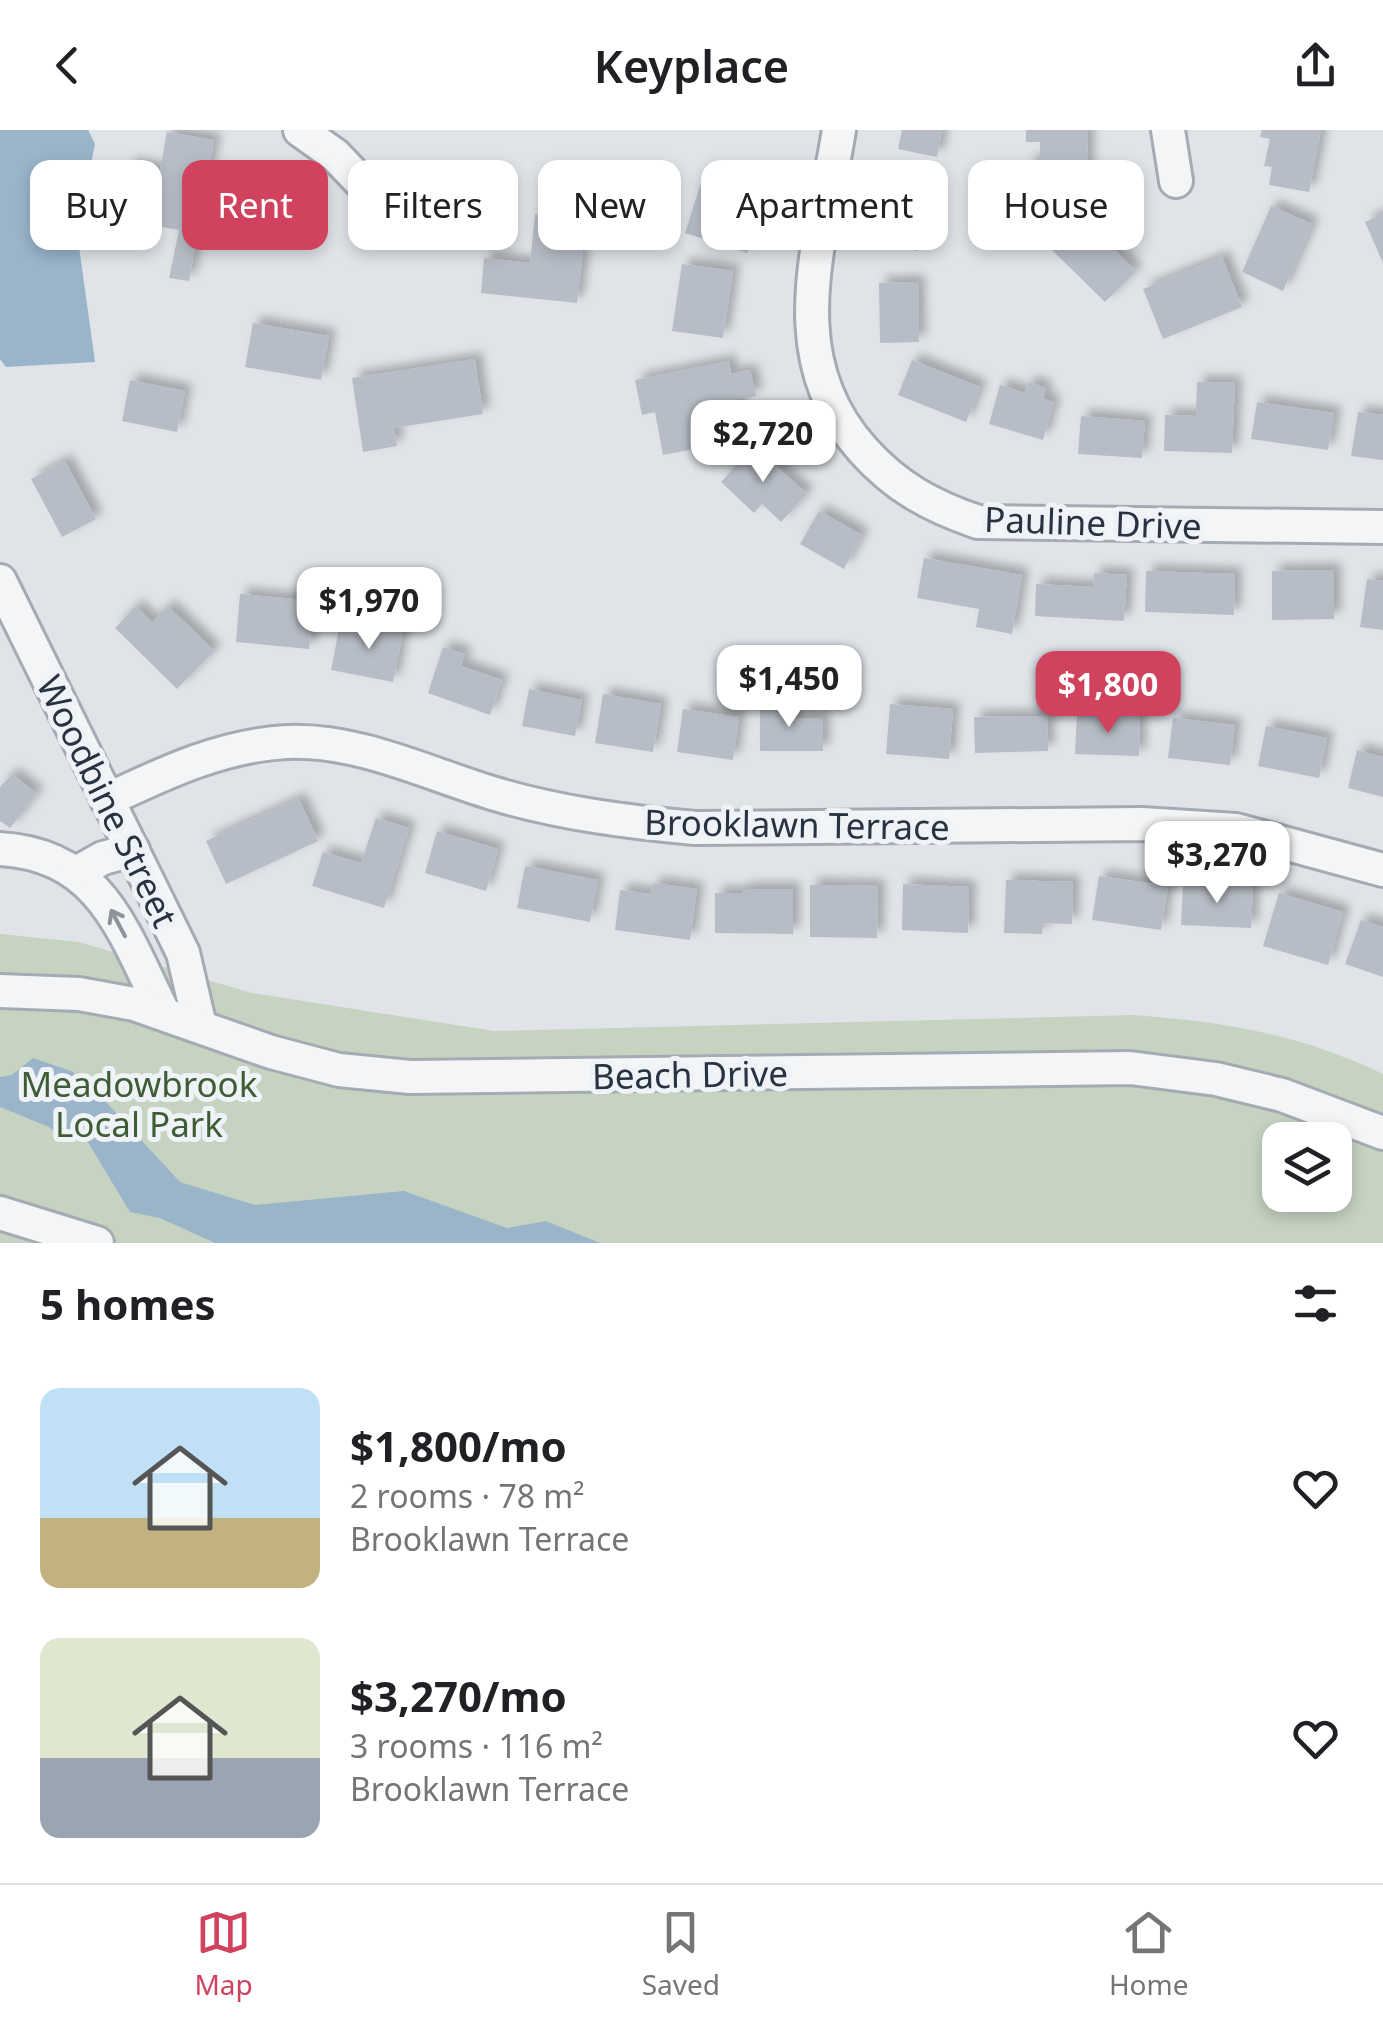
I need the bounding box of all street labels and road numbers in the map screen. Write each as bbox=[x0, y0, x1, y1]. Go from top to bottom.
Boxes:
street label: Pauline Drive bbox=[983, 495, 1203, 549]
street label: Woodbine Street bbox=[27, 667, 189, 935]
street label: Brooklawn Terrace bbox=[644, 798, 950, 850]
street label: Beach Drive bbox=[591, 1049, 789, 1099]

